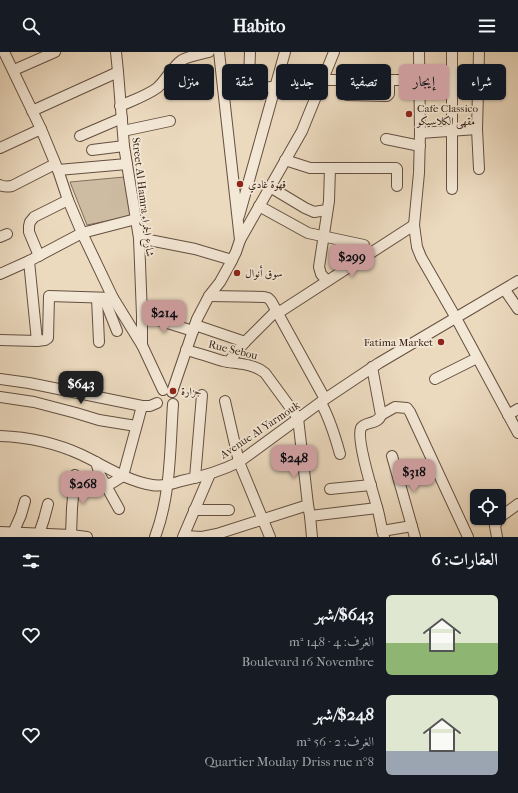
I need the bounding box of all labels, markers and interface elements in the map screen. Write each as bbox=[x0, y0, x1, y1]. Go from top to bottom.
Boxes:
icon: search bbox=[20, 15, 42, 37]
icon: menu bbox=[476, 15, 498, 37]
text: Habito bbox=[233, 16, 285, 37]
chip: منزل bbox=[164, 64, 214, 100]
chip: شقة bbox=[222, 64, 268, 100]
chip: جديد bbox=[276, 64, 328, 100]
chip: تصفية bbox=[336, 64, 391, 100]
chip: إيجار bbox=[399, 64, 449, 100]
chip: شراء bbox=[457, 64, 506, 100]
place label: Cafe Classico مقهى الكلاسيكو bbox=[416, 102, 478, 130]
marker: Cafe Classico مقهى الكلاسيكو bbox=[404, 109, 414, 119]
street label: Street Al Hamra شارع الحمراء bbox=[126, 136, 157, 258]
place label: قهوة غادي bbox=[248, 178, 286, 193]
marker: قهوة غادي bbox=[235, 179, 245, 189]
pin: $299 bbox=[328, 244, 376, 278]
text: $299 bbox=[338, 249, 366, 264]
place label: سوق أنوال bbox=[245, 265, 282, 280]
marker: سوق أنوال bbox=[232, 268, 242, 278]
pin: $214 bbox=[140, 300, 188, 334]
text: $214 bbox=[151, 305, 177, 320]
place label: Fatima Market bbox=[364, 336, 433, 349]
marker: Fatima Market bbox=[436, 337, 446, 347]
street label: Rue Sebou bbox=[207, 338, 260, 363]
pin: $643 bbox=[57, 371, 105, 405]
text: $643 bbox=[67, 376, 95, 391]
place label: جزارة bbox=[181, 385, 202, 398]
marker: جزارة bbox=[168, 386, 178, 396]
street label: Avenue Al Yarmouk bbox=[217, 398, 303, 462]
pin: $248 bbox=[270, 445, 318, 479]
text: $248 bbox=[280, 450, 308, 465]
pin: $318 bbox=[390, 459, 438, 493]
text: $318 bbox=[402, 464, 426, 479]
pin: $268 bbox=[59, 471, 107, 505]
text: $268 bbox=[69, 476, 97, 491]
map controls bbox=[470, 489, 506, 525]
button: locate bbox=[470, 489, 506, 525]
text: العقارات: 6 bbox=[432, 549, 498, 569]
icon: filters bbox=[20, 550, 42, 572]
text: $643/شهر bbox=[315, 604, 374, 624]
icon: home bbox=[418, 611, 466, 659]
icon: heart bbox=[20, 624, 42, 646]
text: الغرف: 4 · 148 m² bbox=[289, 634, 374, 649]
text: Boulevard 16 Novembre bbox=[242, 654, 374, 669]
text: $248/شهر bbox=[314, 704, 374, 724]
icon: home bbox=[418, 711, 466, 759]
icon: heart bbox=[20, 724, 42, 746]
text: الغرف: 2 · 56 m² bbox=[296, 734, 374, 749]
text: Quartier Moulay Driss rue n°8 bbox=[205, 754, 374, 769]

